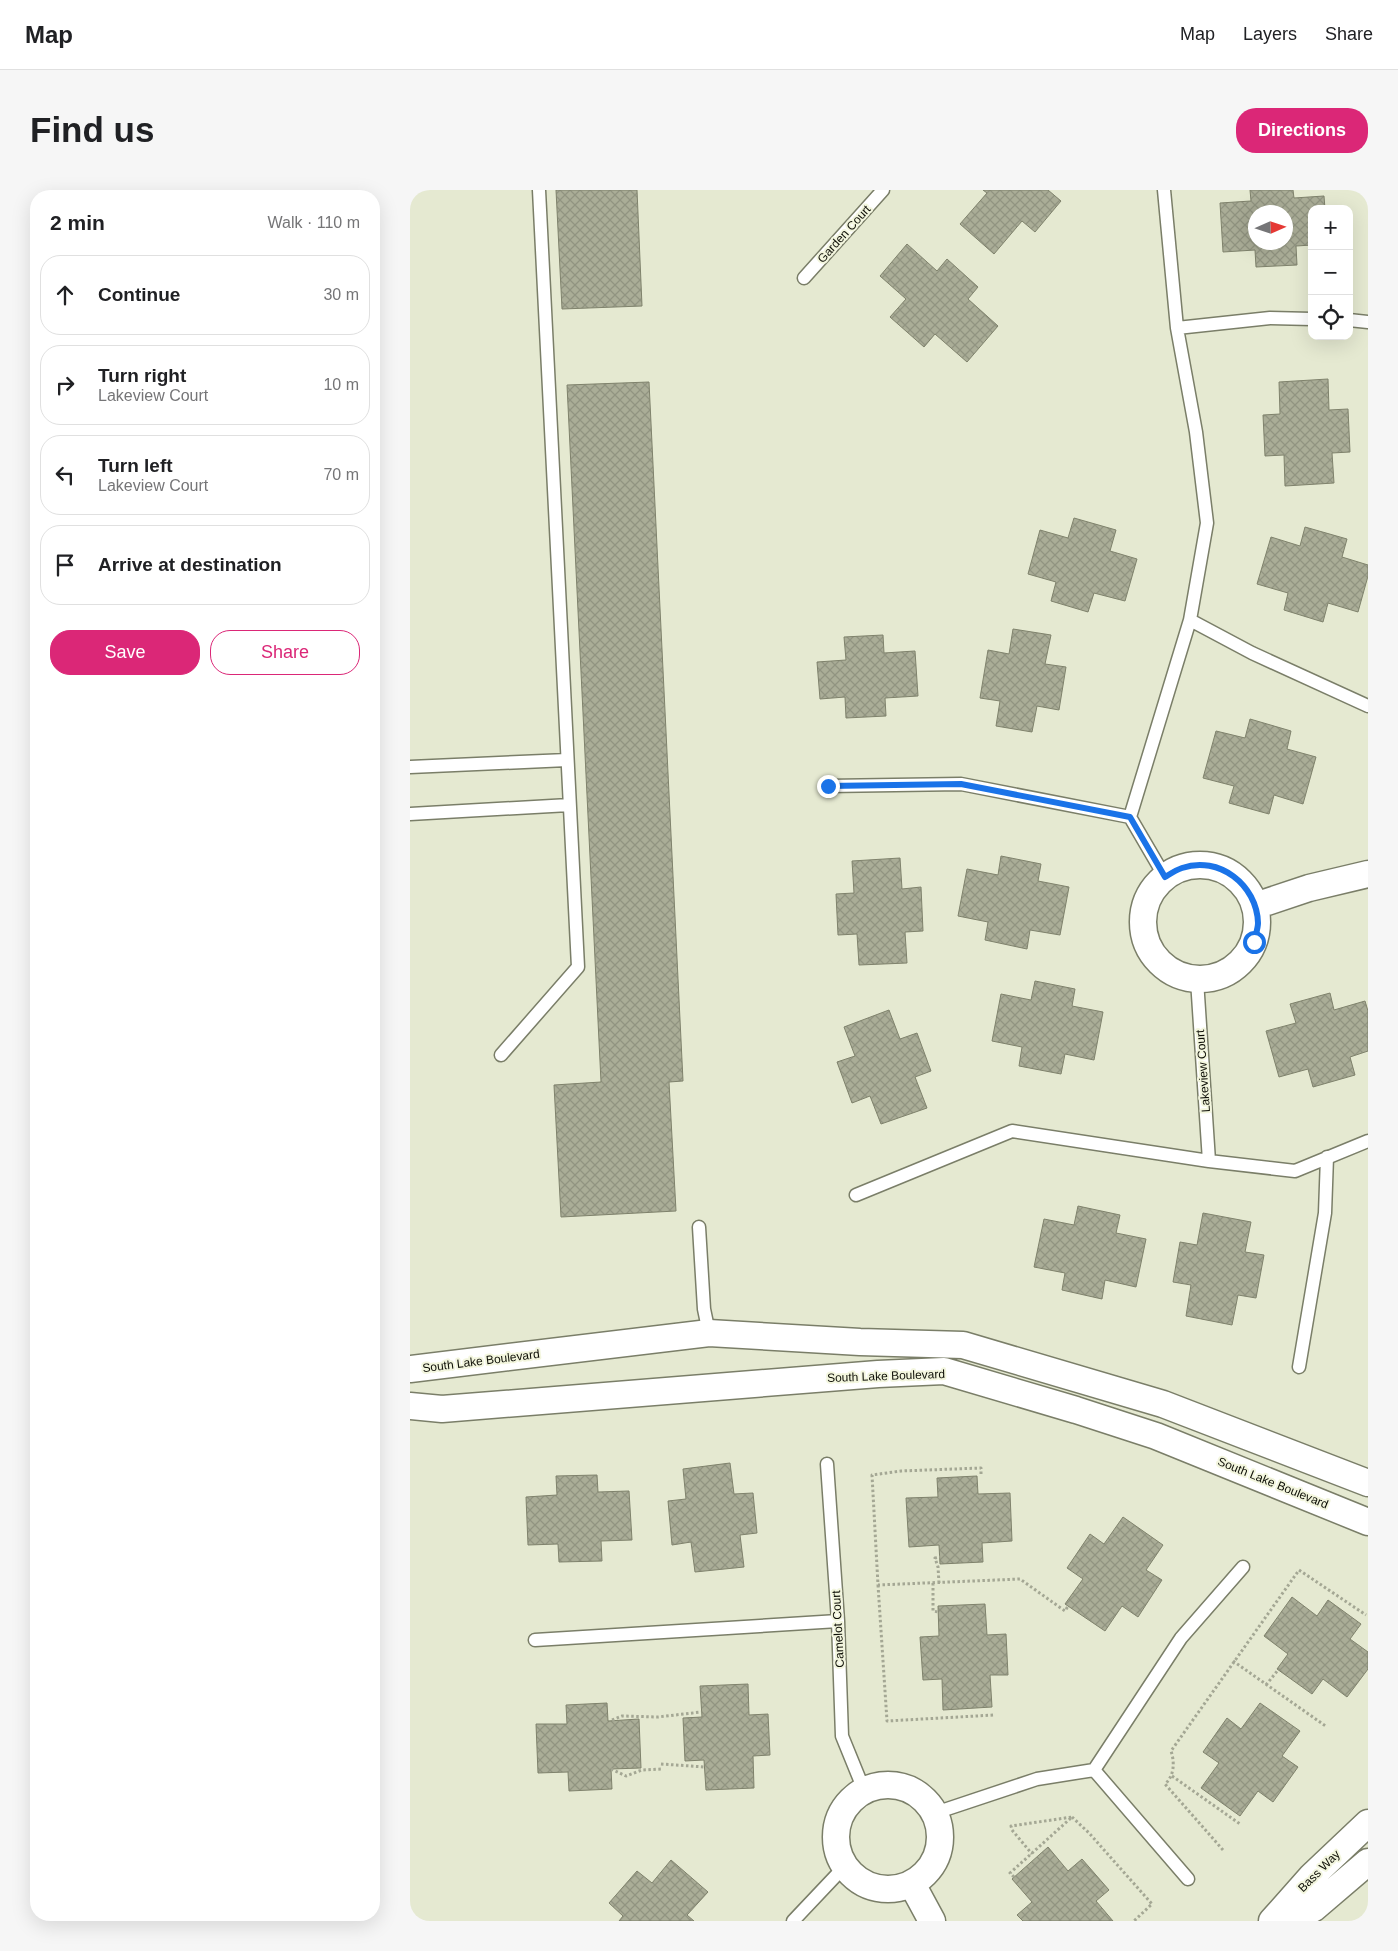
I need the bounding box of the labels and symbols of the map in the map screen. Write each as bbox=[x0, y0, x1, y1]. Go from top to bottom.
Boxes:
street label: Garden Court bbox=[814, 202, 874, 266]
north arrow bbox=[1248, 205, 1293, 250]
route end bbox=[817, 775, 840, 798]
route start bbox=[1243, 931, 1266, 954]
street label: Lakeview Court bbox=[1193, 1029, 1213, 1113]
street label: South Lake Boulevard bbox=[422, 1347, 540, 1375]
street label: South Lake Boulevard bbox=[827, 1367, 945, 1385]
street label: South Lake Boulevard bbox=[1216, 1454, 1330, 1512]
street label: Camelot Court bbox=[829, 1589, 847, 1668]
street label: Bass Way bbox=[1295, 1847, 1343, 1895]

